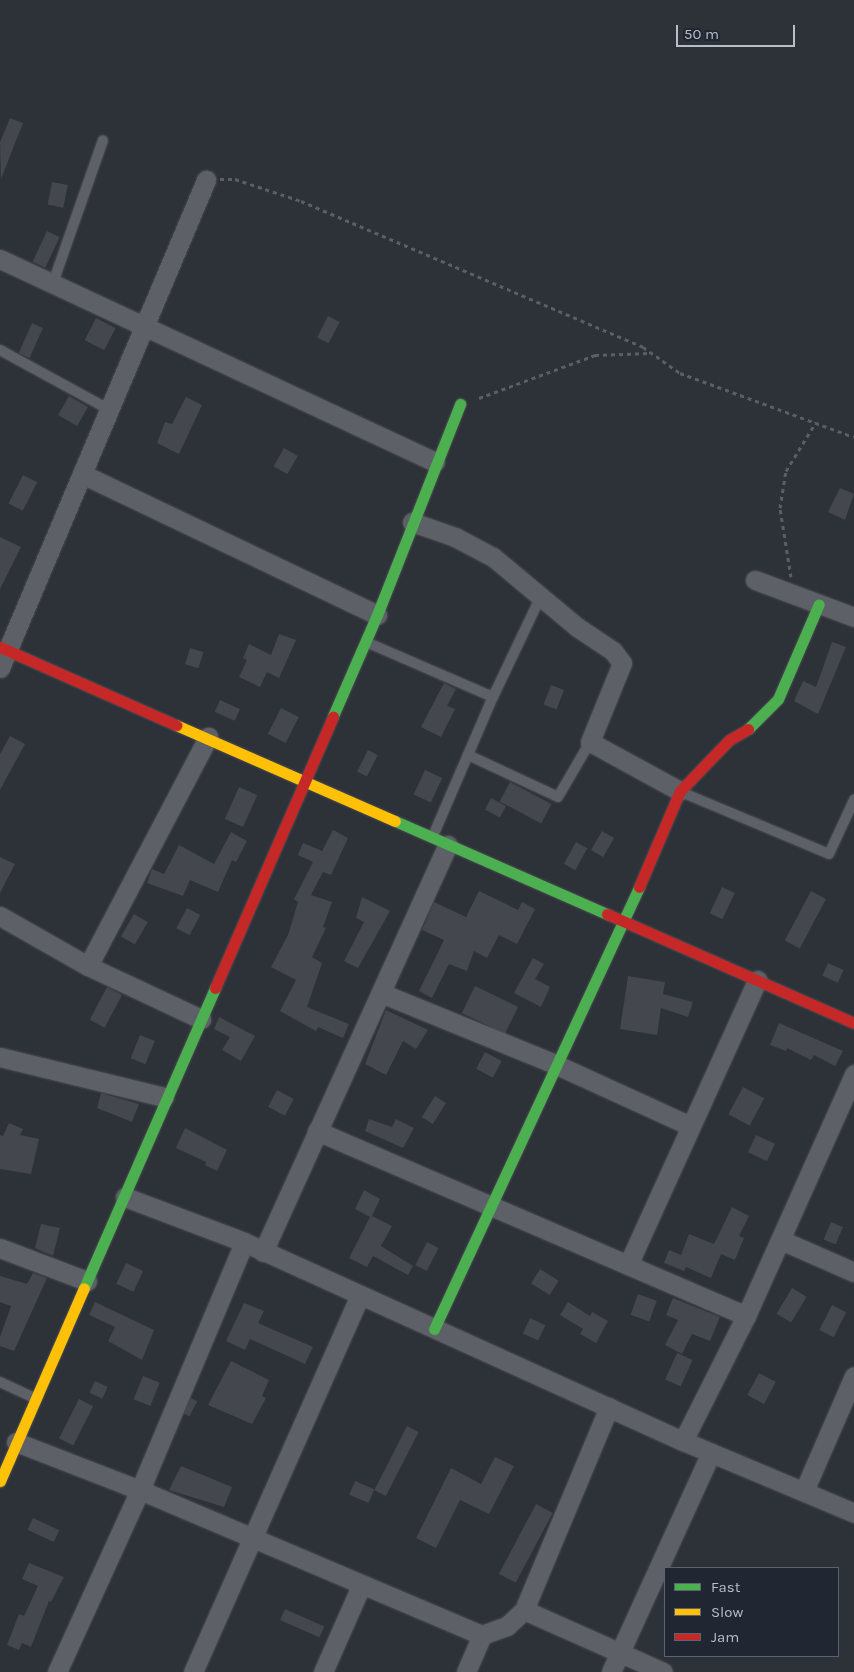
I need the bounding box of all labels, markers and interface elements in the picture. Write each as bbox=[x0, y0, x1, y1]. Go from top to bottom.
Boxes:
scale bar bbox=[679, 15, 798, 47]
text: 50 m bbox=[684, 25, 719, 43]
legend bbox=[664, 1567, 839, 1657]
text: Fast bbox=[711, 1578, 740, 1596]
text: Slow bbox=[711, 1603, 743, 1621]
text: Jam bbox=[711, 1628, 739, 1646]

